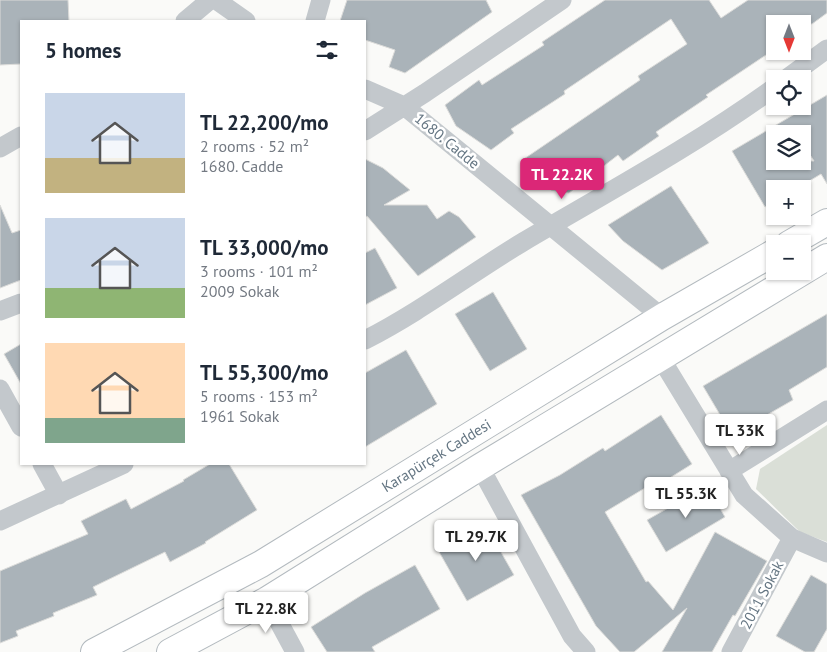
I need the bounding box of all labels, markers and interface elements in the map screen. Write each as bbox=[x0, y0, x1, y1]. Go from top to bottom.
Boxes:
north arrow bbox=[766, 15, 811, 60]
map controls bbox=[766, 15, 811, 280]
icon: filters bbox=[313, 36, 341, 64]
text: 5 homes bbox=[45, 37, 121, 64]
button: locate bbox=[766, 70, 811, 115]
text: TL 22,200/mo bbox=[200, 109, 329, 136]
street label: 1680. Cadde bbox=[411, 109, 484, 173]
icon: home bbox=[85, 113, 145, 173]
button: layers bbox=[766, 125, 811, 170]
text: 2 rooms · 52 m² bbox=[200, 136, 309, 156]
text: 1680. Cadde bbox=[200, 156, 283, 176]
pin: TL 22.2K bbox=[510, 158, 614, 200]
text: TL 22.2K bbox=[531, 164, 593, 184]
button: + bbox=[766, 180, 811, 225]
text: TL 33,000/mo bbox=[200, 234, 329, 261]
button: − bbox=[766, 235, 811, 280]
icon: home bbox=[85, 238, 145, 298]
text: 3 rooms · 101 m² bbox=[200, 261, 318, 281]
text: 2009 Sokak bbox=[200, 281, 280, 301]
text: TL 55,300/mo bbox=[200, 359, 329, 386]
icon: home bbox=[85, 363, 145, 423]
text: 5 rooms · 153 m² bbox=[200, 386, 318, 406]
text: 1961 Sokak bbox=[200, 406, 280, 426]
pin: TL 33K bbox=[699, 414, 781, 456]
street label: Karapürçek Caddesi bbox=[378, 415, 494, 496]
text: TL 33K bbox=[716, 420, 764, 440]
pin: TL 55.3K bbox=[634, 476, 738, 519]
text: TL 55.3K bbox=[655, 483, 717, 503]
pin: TL 29.7K bbox=[424, 520, 528, 562]
text: TL 29.7K bbox=[445, 526, 507, 546]
street label: 2011 Sokak bbox=[736, 557, 788, 632]
pin: TL 22.8K bbox=[214, 592, 318, 634]
text: TL 22.8K bbox=[235, 598, 297, 618]

